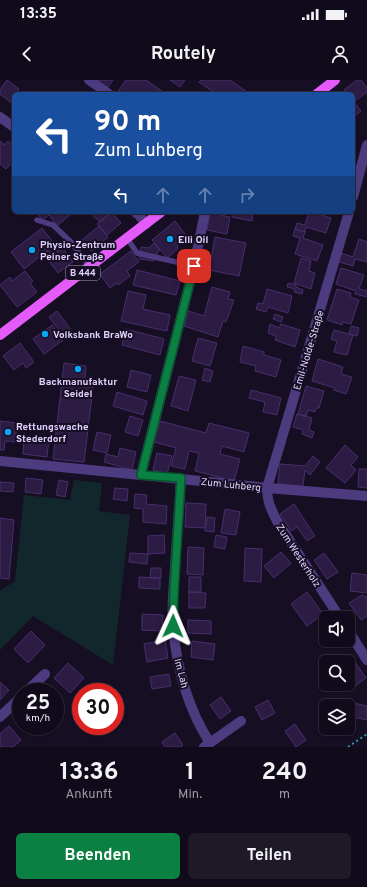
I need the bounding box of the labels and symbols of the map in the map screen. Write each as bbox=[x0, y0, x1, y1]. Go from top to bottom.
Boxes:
marker: Elli Oil bbox=[165, 234, 175, 244]
place label: Elli Oil bbox=[178, 234, 208, 247]
place label: Physio-Zentrum Peiner Straße bbox=[40, 239, 116, 264]
marker: Physio-Zentrum Peiner Straße bbox=[27, 245, 37, 255]
pin bbox=[177, 249, 211, 283]
road number: B 444 bbox=[66, 266, 100, 280]
street label: Emil-Nolde-Straße bbox=[291, 309, 328, 392]
marker: Volksbank BraWo bbox=[40, 329, 50, 339]
place label: Volksbank BraWo bbox=[53, 329, 133, 342]
marker: Backmanufaktur Seidel bbox=[73, 364, 83, 374]
place label: Backmanufaktur Seidel bbox=[39, 376, 118, 401]
place label: Rettungswache Stederdorf bbox=[16, 421, 89, 446]
marker: Rettungswache Stederdorf bbox=[3, 427, 13, 437]
street label: Zum Luhberg bbox=[200, 476, 262, 495]
street label: Zum Westerholz bbox=[272, 522, 323, 590]
position arrow bbox=[152, 605, 194, 647]
street label: Im Lah bbox=[170, 657, 191, 690]
speed limit sign: 30 bbox=[72, 683, 124, 735]

